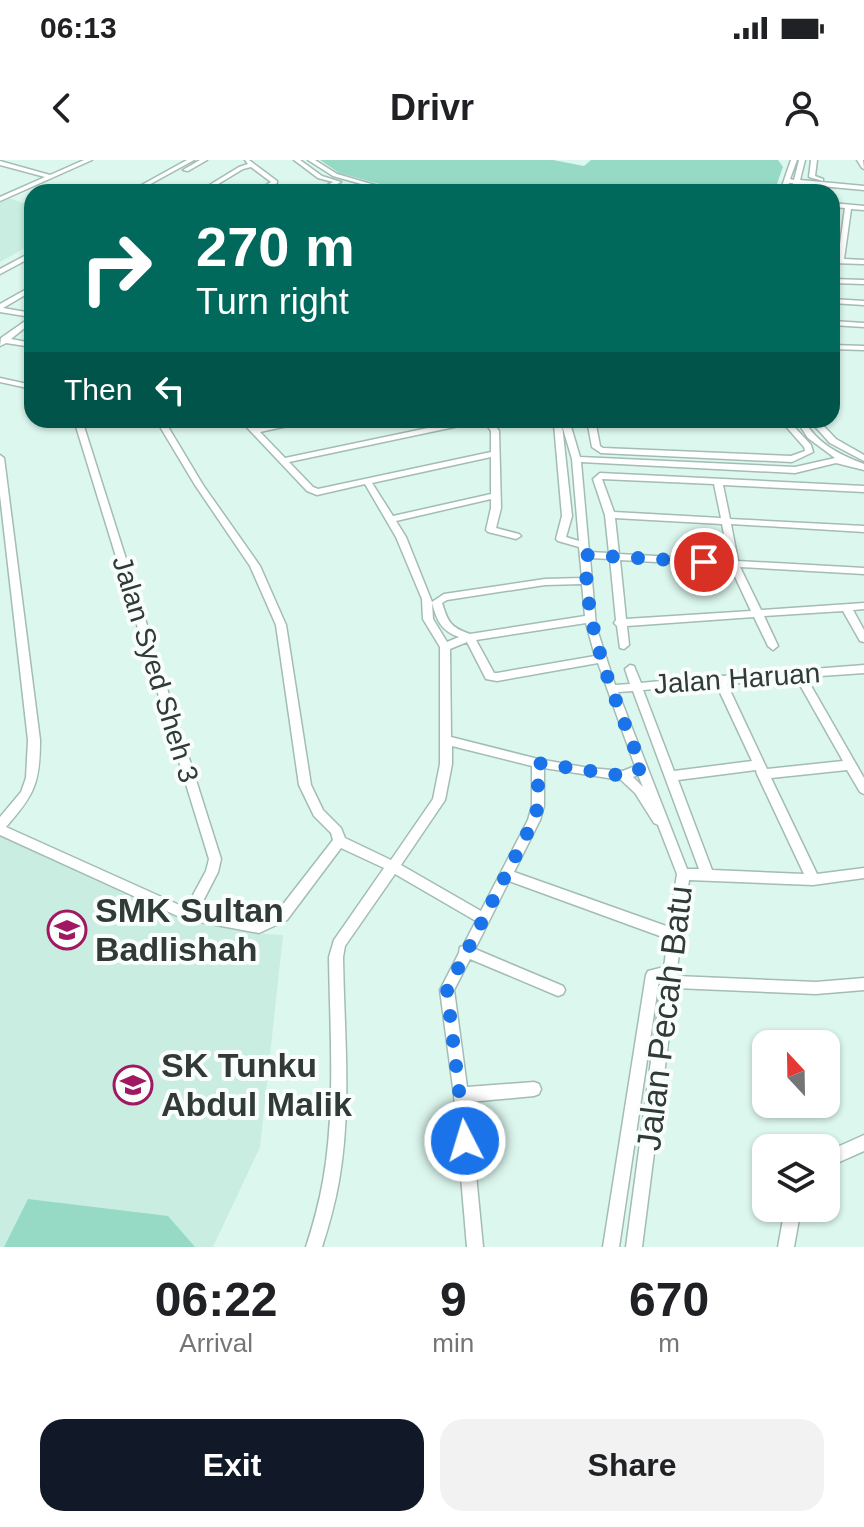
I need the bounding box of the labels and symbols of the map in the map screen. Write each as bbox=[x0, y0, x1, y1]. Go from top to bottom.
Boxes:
pin bbox=[670, 528, 738, 596]
street label: Jalan Syed Sheh 3 bbox=[106, 552, 205, 786]
street label: Jalan Haruan bbox=[653, 657, 821, 700]
street label: Jalan Pecah Batu bbox=[629, 883, 699, 1153]
place label: SMK Sultan Badlishah bbox=[95, 891, 284, 968]
school or university icon: SMK Sultan Badlishah bbox=[46, 909, 88, 951]
north arrow bbox=[752, 1030, 840, 1118]
place label: SK Tunku Abdul Malik bbox=[161, 1046, 352, 1123]
school or university icon: SK Tunku Abdul Malik bbox=[112, 1064, 154, 1106]
position arrow bbox=[423, 1099, 507, 1183]

